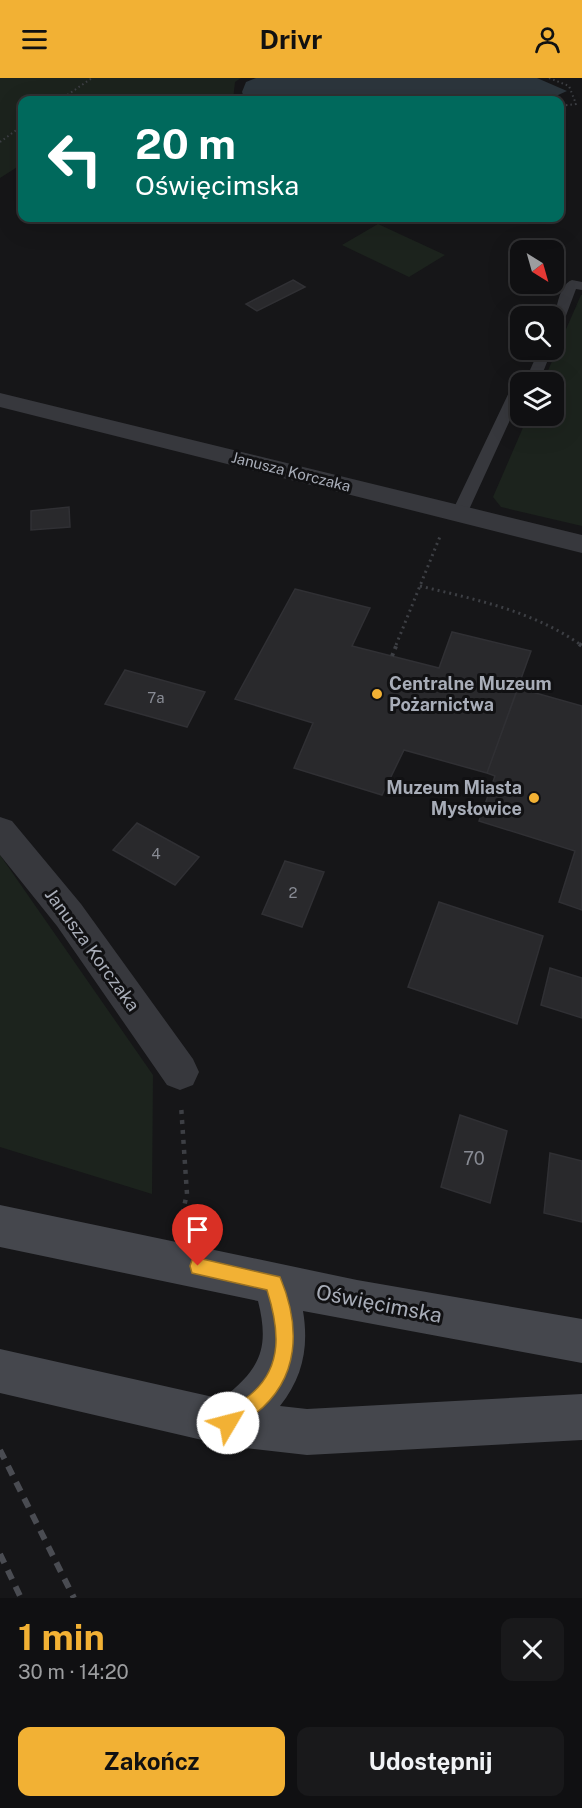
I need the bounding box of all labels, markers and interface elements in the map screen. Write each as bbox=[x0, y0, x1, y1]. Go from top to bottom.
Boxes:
icon: menu bbox=[18, 23, 51, 56]
text: Drivr bbox=[260, 23, 322, 55]
icon: person bbox=[531, 23, 564, 56]
text: 20 m bbox=[135, 119, 236, 168]
icon: left bbox=[36, 120, 114, 198]
text: Oświęcimska bbox=[135, 169, 299, 201]
north arrow bbox=[510, 240, 564, 294]
map controls bbox=[510, 240, 564, 426]
button: search bbox=[510, 306, 564, 360]
button: layers bbox=[510, 372, 564, 426]
street label: Janusza Korczaka bbox=[230, 448, 353, 495]
place label: Centralne Muzeum Pożarnictwa bbox=[389, 673, 552, 715]
marker: Centralne Muzeum Pożarnictwa bbox=[370, 687, 384, 701]
house number: 7a bbox=[147, 689, 165, 706]
place label: Muzeum Miasta Mysłowice bbox=[386, 777, 522, 819]
marker: Muzeum Miasta Mysłowice bbox=[527, 791, 541, 805]
house number: 4 bbox=[151, 845, 161, 862]
street label: Janusza Korczaka bbox=[41, 884, 144, 1015]
house number: 2 bbox=[289, 884, 298, 901]
house number: 70 bbox=[463, 1148, 485, 1169]
pin bbox=[172, 1204, 223, 1266]
icon: arrive bbox=[181, 1213, 214, 1246]
street label: Oświęcimska bbox=[314, 1279, 444, 1328]
position arrow bbox=[196, 1391, 260, 1455]
text: 1 min bbox=[18, 1616, 105, 1658]
button: close bbox=[501, 1618, 564, 1681]
text: 30 m · 14:20 bbox=[18, 1660, 129, 1684]
button: Zakończ bbox=[18, 1727, 285, 1796]
button: Udostępnij bbox=[297, 1727, 564, 1796]

